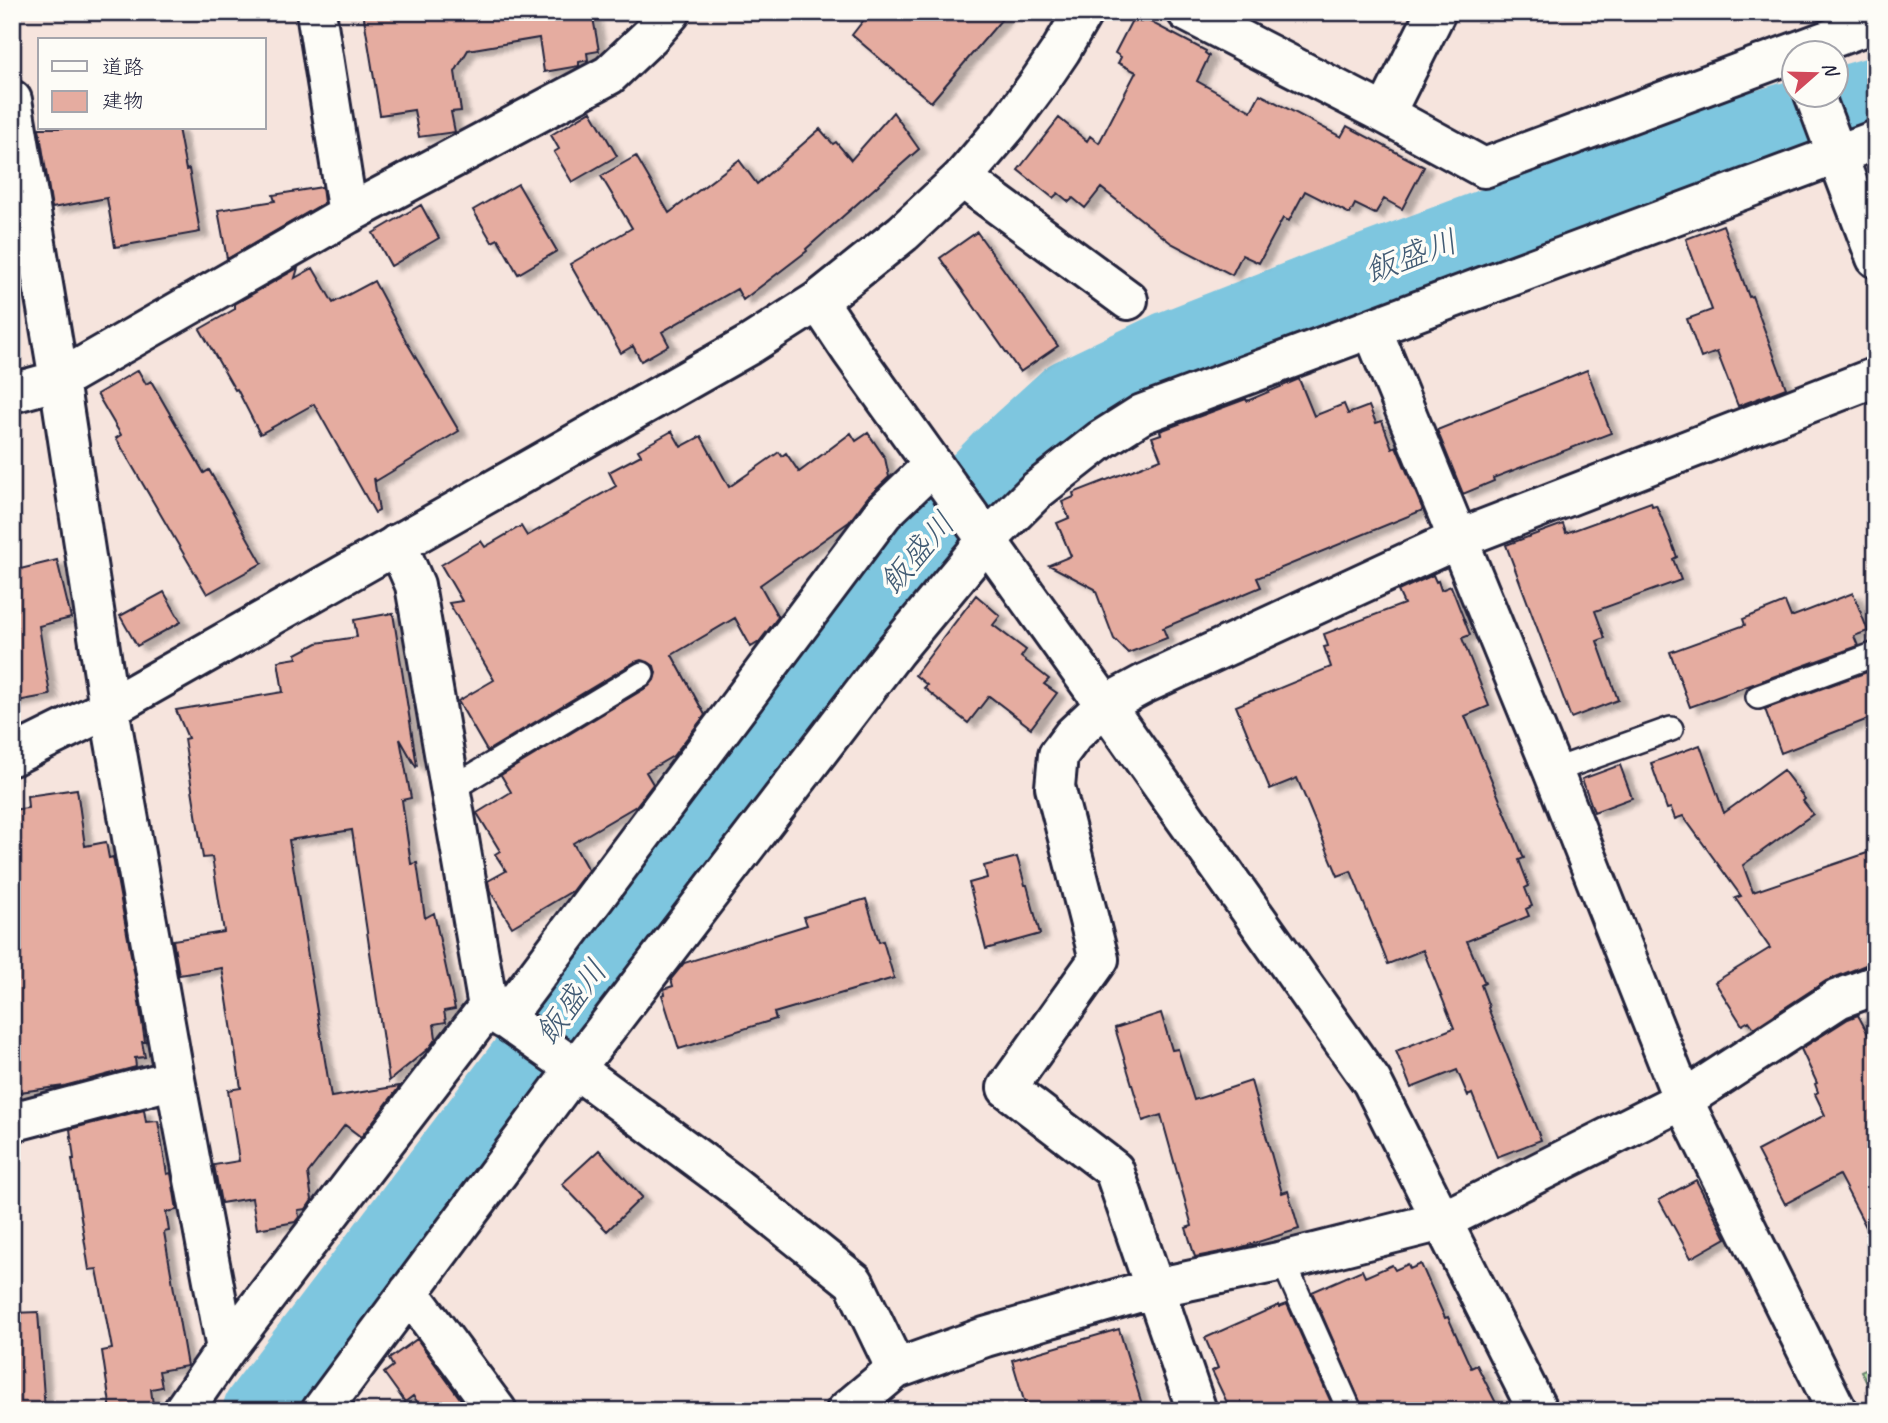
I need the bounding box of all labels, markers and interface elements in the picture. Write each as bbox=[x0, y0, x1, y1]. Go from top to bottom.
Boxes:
legend bbox=[38, 38, 266, 130]
north arrow bbox=[1780, 38, 1850, 108]
text: 道路 bbox=[102, 54, 144, 80]
text: N bbox=[1817, 59, 1844, 81]
text: 建物 bbox=[102, 88, 144, 114]
water label: 飯盛川 bbox=[1359, 220, 1463, 292]
water label: 飯盛川 bbox=[870, 503, 964, 603]
water label: 飯盛川 bbox=[526, 951, 616, 1053]

